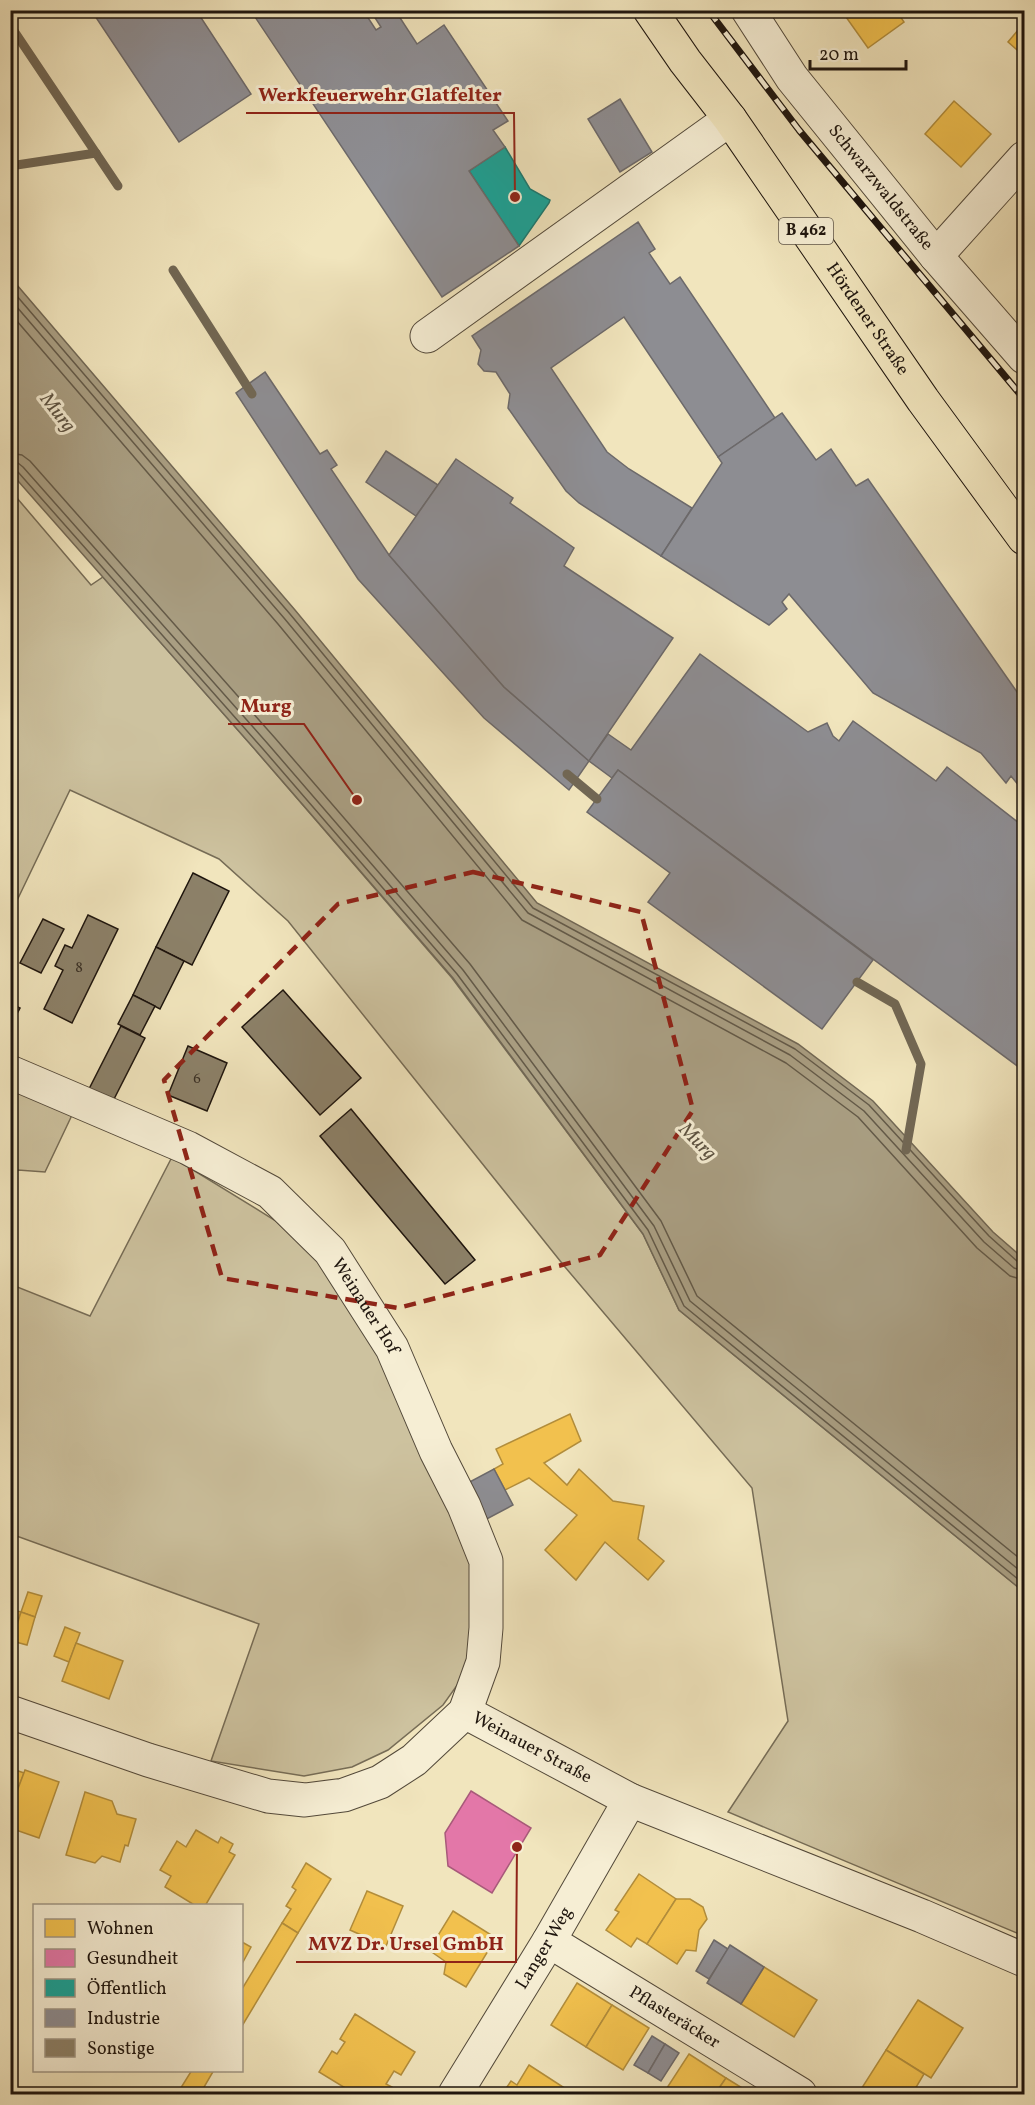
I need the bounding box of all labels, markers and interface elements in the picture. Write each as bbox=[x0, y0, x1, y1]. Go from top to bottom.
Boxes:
scale bar bbox=[810, 33, 906, 71]
text: 20 m bbox=[819, 43, 859, 68]
callout: Werkfeuerwehr Glatfelter bbox=[246, 75, 514, 113]
text: Werkfeuerwehr Glatfelter bbox=[258, 82, 502, 110]
street label: Schwarzwaldstraße bbox=[822, 119, 939, 256]
road number: B 462 bbox=[779, 218, 833, 244]
street label: Hördener Straße bbox=[820, 258, 915, 381]
water label: Murg bbox=[32, 387, 81, 439]
callout: Murg bbox=[228, 686, 304, 724]
text: Murg bbox=[240, 693, 292, 721]
house number: 8 bbox=[75, 958, 83, 979]
house number: 6 bbox=[193, 1069, 201, 1090]
water label: Murg bbox=[671, 1116, 722, 1167]
street label: Weinauer Hof bbox=[325, 1253, 406, 1359]
street label: Weinauer Straße bbox=[468, 1706, 596, 1790]
street label: Langer Weg bbox=[510, 1902, 579, 1994]
legend bbox=[33, 1904, 243, 2072]
text: Wohnen bbox=[87, 1917, 154, 1942]
callout: MVZ Dr. Ursel GmbH bbox=[296, 1924, 516, 1962]
text: MVZ Dr. Ursel GmbH bbox=[308, 1931, 504, 1959]
text: Gesundheit bbox=[87, 1947, 178, 1972]
text: Öffentlich bbox=[87, 1977, 167, 2002]
street label: Pflasteräcker bbox=[624, 1980, 725, 2055]
text: Industrie bbox=[87, 2007, 160, 2032]
text: Sonstige bbox=[87, 2037, 154, 2062]

